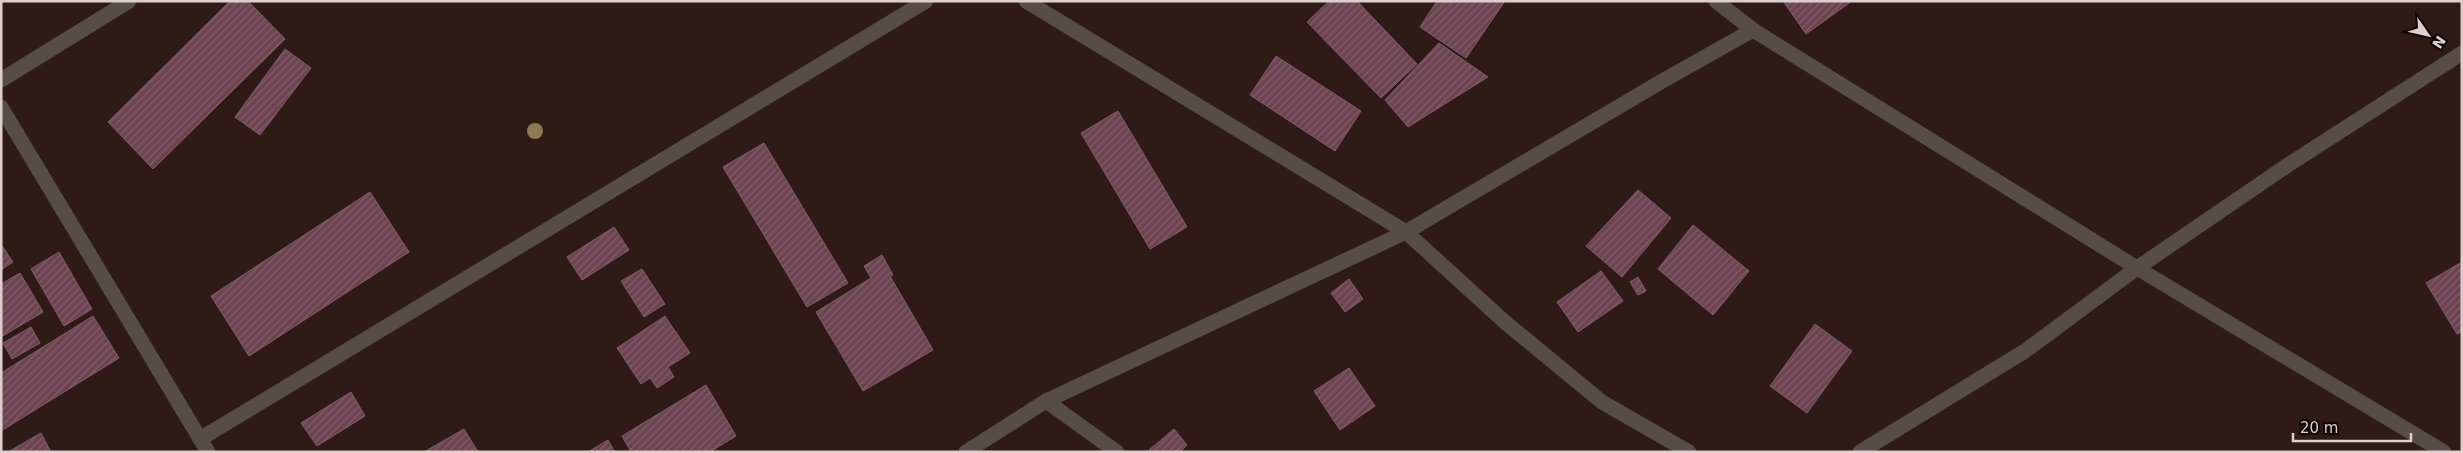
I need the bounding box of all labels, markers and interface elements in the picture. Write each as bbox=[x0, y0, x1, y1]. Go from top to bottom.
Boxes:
north arrow bbox=[2403, 10, 2453, 60]
text: N bbox=[2429, 33, 2449, 52]
scale bar bbox=[2293, 410, 2410, 442]
text: 20 m bbox=[2300, 419, 2338, 437]

